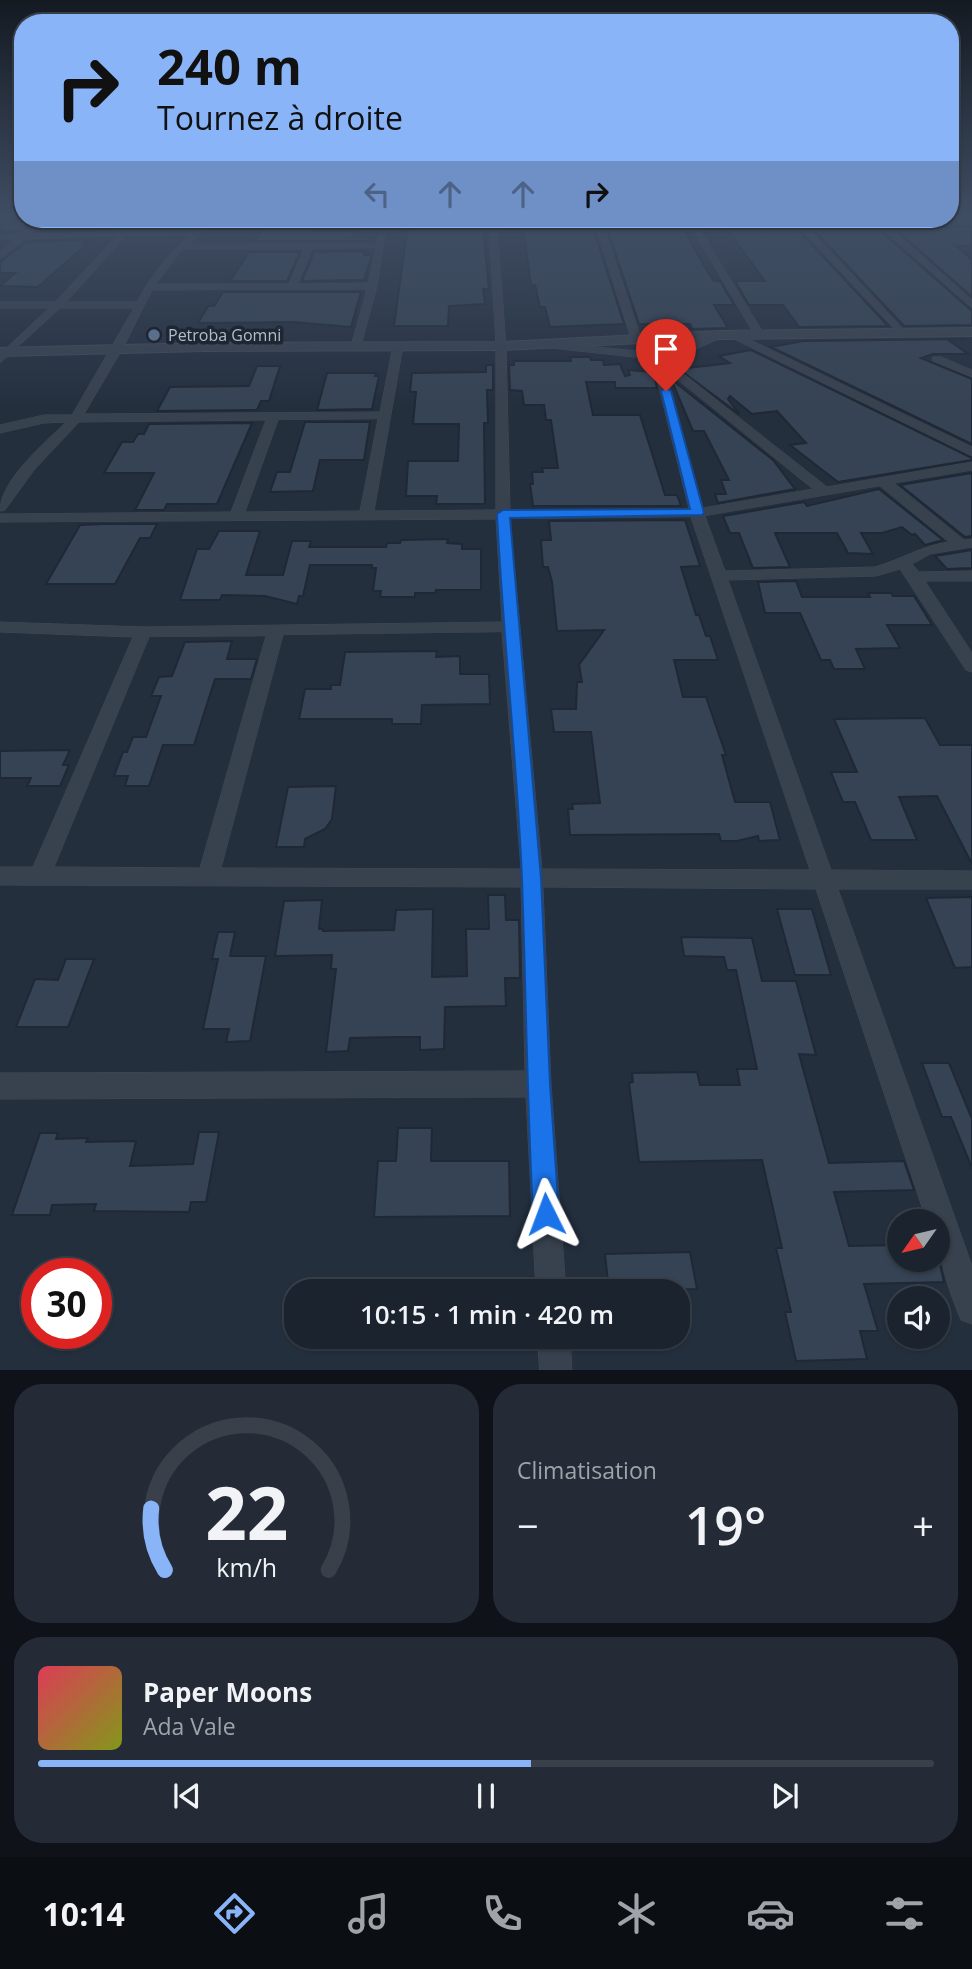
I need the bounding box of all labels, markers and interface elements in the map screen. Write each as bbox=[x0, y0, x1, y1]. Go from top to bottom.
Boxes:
text: 240 m bbox=[157, 33, 302, 99]
icon: right bbox=[42, 42, 133, 133]
text: Tournez à droite bbox=[157, 96, 403, 139]
icon: left bbox=[358, 175, 396, 213]
icon: ahead bbox=[431, 175, 469, 213]
icon: ahead bbox=[504, 175, 542, 213]
icon: right bbox=[577, 175, 615, 213]
pin bbox=[636, 319, 696, 391]
place label: Petroba Gomni bbox=[168, 324, 281, 346]
marker: Petroba Gomni bbox=[146, 327, 162, 343]
icon: arrive bbox=[647, 330, 685, 368]
position arrow bbox=[509, 1177, 583, 1251]
north arrow bbox=[887, 1209, 950, 1272]
map controls bbox=[887, 1209, 950, 1349]
speed limit sign: 30 bbox=[21, 1258, 112, 1349]
button: sound bbox=[887, 1286, 950, 1349]
text: 10:15 · 1 min · 420 m bbox=[360, 1296, 614, 1332]
text: Climatisation bbox=[517, 1454, 657, 1486]
text: 22 bbox=[205, 1462, 288, 1561]
text: 19° bbox=[685, 1489, 766, 1560]
text: − bbox=[517, 1499, 539, 1551]
text: + bbox=[912, 1499, 934, 1551]
text: km/h bbox=[216, 1549, 277, 1583]
text: Paper Moons bbox=[143, 1674, 312, 1710]
text: Ada Vale bbox=[143, 1710, 236, 1742]
icon: previous bbox=[168, 1777, 206, 1815]
icon: pause bbox=[467, 1777, 505, 1815]
icon: next bbox=[766, 1777, 804, 1815]
icon: directions bbox=[210, 1889, 259, 1938]
icon: music bbox=[344, 1889, 393, 1938]
icon: phone bbox=[478, 1889, 527, 1938]
icon: climate bbox=[612, 1889, 661, 1938]
icon: car bbox=[746, 1889, 795, 1938]
icon: filters bbox=[880, 1889, 929, 1938]
text: 10:14 bbox=[43, 1892, 125, 1935]

